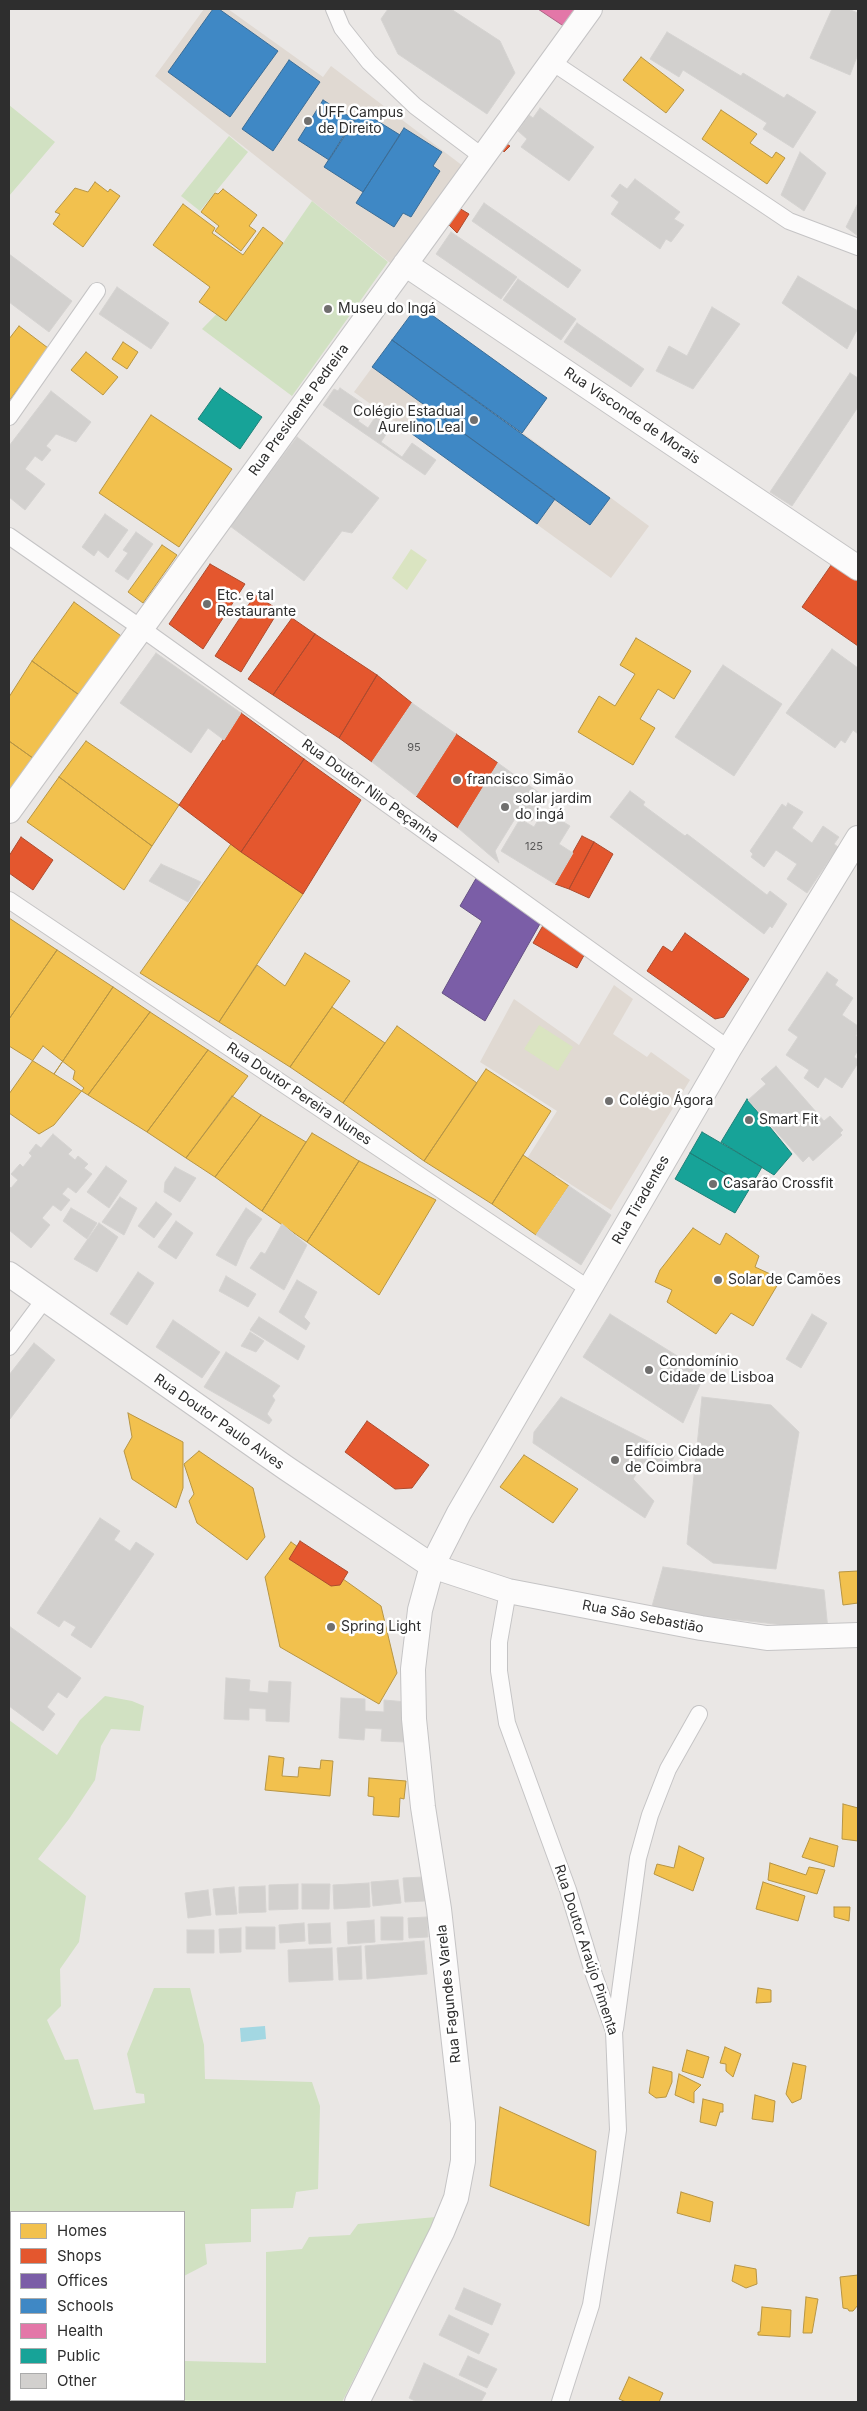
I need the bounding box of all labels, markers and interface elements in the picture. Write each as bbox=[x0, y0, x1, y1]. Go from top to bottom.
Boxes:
place label: UFF Campus de Direito bbox=[318, 105, 403, 138]
marker: UFF Campus de Direito bbox=[302, 115, 314, 127]
place label: Museu do Ingá bbox=[338, 301, 436, 317]
marker: Museu do Ingá bbox=[322, 303, 334, 315]
street label: Rua Presidente Pedreira bbox=[246, 341, 352, 479]
street label: Rua Visconde de Morais bbox=[561, 364, 703, 468]
place label: Colégio Estadual Aurelino Leal bbox=[353, 404, 464, 437]
marker: Colégio Estadual Aurelino Leal bbox=[468, 414, 480, 426]
place label: Etc. e tal Restaurante bbox=[217, 588, 296, 620]
marker: Etc. e tal Restaurante bbox=[201, 598, 213, 610]
street label: Rua Doutor Nilo Peçanha bbox=[298, 736, 442, 846]
house number: 95 bbox=[407, 741, 421, 755]
place label: francisco Simão bbox=[467, 772, 574, 788]
marker: francisco Simão bbox=[451, 774, 463, 786]
place label: solar jardim do ingá bbox=[515, 791, 592, 824]
marker: solar jardim do ingá bbox=[499, 801, 511, 813]
house number: 125 bbox=[525, 840, 543, 854]
street label: Rua Doutor Pereira Nunes bbox=[223, 1039, 375, 1149]
place label: Colégio Ágora bbox=[619, 1093, 713, 1109]
marker: Colégio Ágora bbox=[603, 1095, 615, 1107]
place label: Smart Fit bbox=[759, 1112, 818, 1128]
marker: Smart Fit bbox=[743, 1114, 755, 1126]
street label: Rua Tiradentes bbox=[609, 1153, 673, 1247]
place label: Casarão Crossfit bbox=[723, 1176, 833, 1192]
marker: Casarão Crossfit bbox=[707, 1178, 719, 1190]
place label: Solar de Camões bbox=[728, 1272, 841, 1288]
marker: Solar de Camões bbox=[712, 1274, 724, 1286]
place label: Condomínio Cidade de Lisboa bbox=[659, 1354, 774, 1386]
marker: Condomínio Cidade de Lisboa bbox=[643, 1364, 655, 1376]
street label: Rua Doutor Paulo Alves bbox=[151, 1371, 287, 1473]
place label: Edifício Cidade de Coimbra bbox=[625, 1444, 724, 1476]
marker: Edifício Cidade de Coimbra bbox=[609, 1454, 621, 1466]
street label: Rua São Sebastião bbox=[581, 1597, 705, 1637]
place label: Spring Light bbox=[341, 1619, 421, 1635]
marker: Spring Light bbox=[325, 1621, 337, 1633]
street label: Rua Doutor Araújo Pimenta bbox=[550, 1863, 622, 2037]
street label: Rua Fagundes Varela bbox=[433, 1924, 465, 2064]
legend bbox=[10, 2211, 185, 2401]
text: Homes bbox=[57, 2221, 107, 2240]
text: Shops bbox=[57, 2246, 102, 2265]
text: Offices bbox=[57, 2271, 108, 2290]
text: Schools bbox=[57, 2296, 114, 2315]
text: Health bbox=[57, 2321, 103, 2340]
text: Public bbox=[57, 2346, 100, 2365]
text: Other bbox=[57, 2371, 97, 2390]

